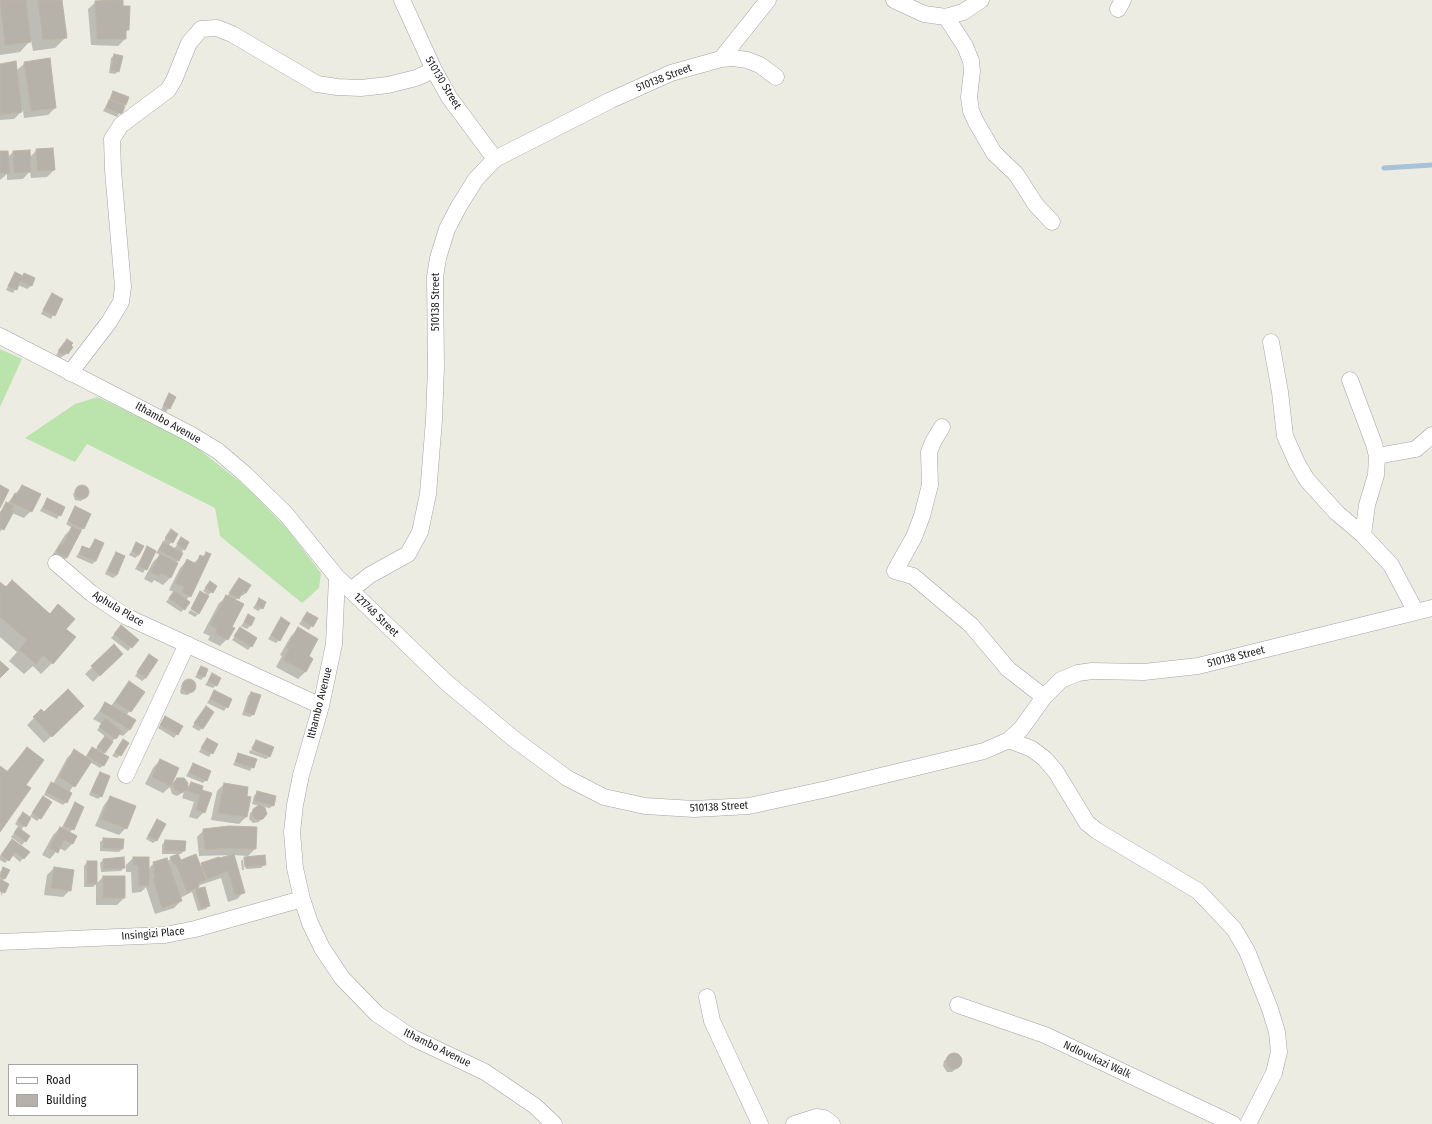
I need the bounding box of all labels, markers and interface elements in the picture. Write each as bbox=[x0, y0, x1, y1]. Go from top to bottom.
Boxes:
street label: 510130 Street bbox=[422, 54, 464, 112]
street label: 510138 Street bbox=[634, 61, 694, 95]
street label: 510138 Street bbox=[429, 273, 443, 331]
street label: Ithambo Avenue bbox=[133, 399, 203, 447]
street label: Aphula Place bbox=[90, 588, 146, 630]
street label: 121748 Street bbox=[351, 590, 401, 640]
street label: 510138 Street bbox=[1206, 644, 1266, 670]
street label: Ithambo Avenue bbox=[305, 666, 335, 740]
street label: 510138 Street bbox=[689, 799, 749, 815]
street label: Insingizi Place bbox=[121, 925, 185, 943]
street label: Ithambo Avenue bbox=[401, 1026, 473, 1070]
street label: Ndlovukazi Walk bbox=[1061, 1039, 1133, 1081]
legend bbox=[8, 1064, 138, 1116]
text: Road bbox=[46, 1073, 71, 1087]
text: Building bbox=[46, 1093, 86, 1107]

